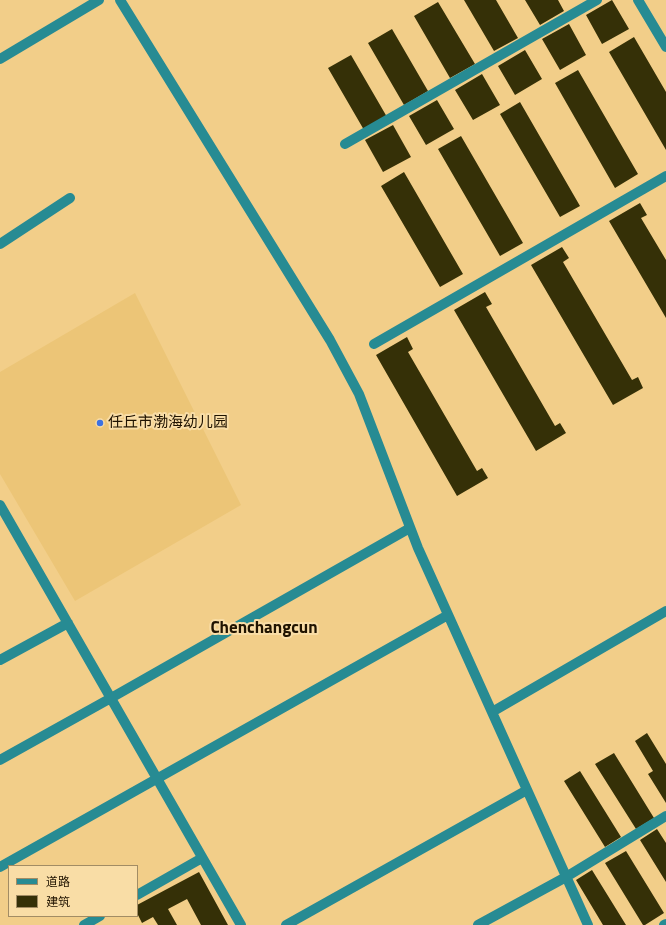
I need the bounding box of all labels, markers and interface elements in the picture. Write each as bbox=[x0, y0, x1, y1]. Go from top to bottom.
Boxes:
place label: 任丘市渤海幼儿园 bbox=[108, 414, 228, 432]
marker: 任丘市渤海幼儿园 bbox=[95, 418, 105, 428]
district label: Chenchangcun bbox=[210, 619, 318, 639]
legend bbox=[8, 865, 138, 917]
text: 道路 bbox=[46, 872, 70, 891]
text: 建筑 bbox=[46, 892, 70, 911]

